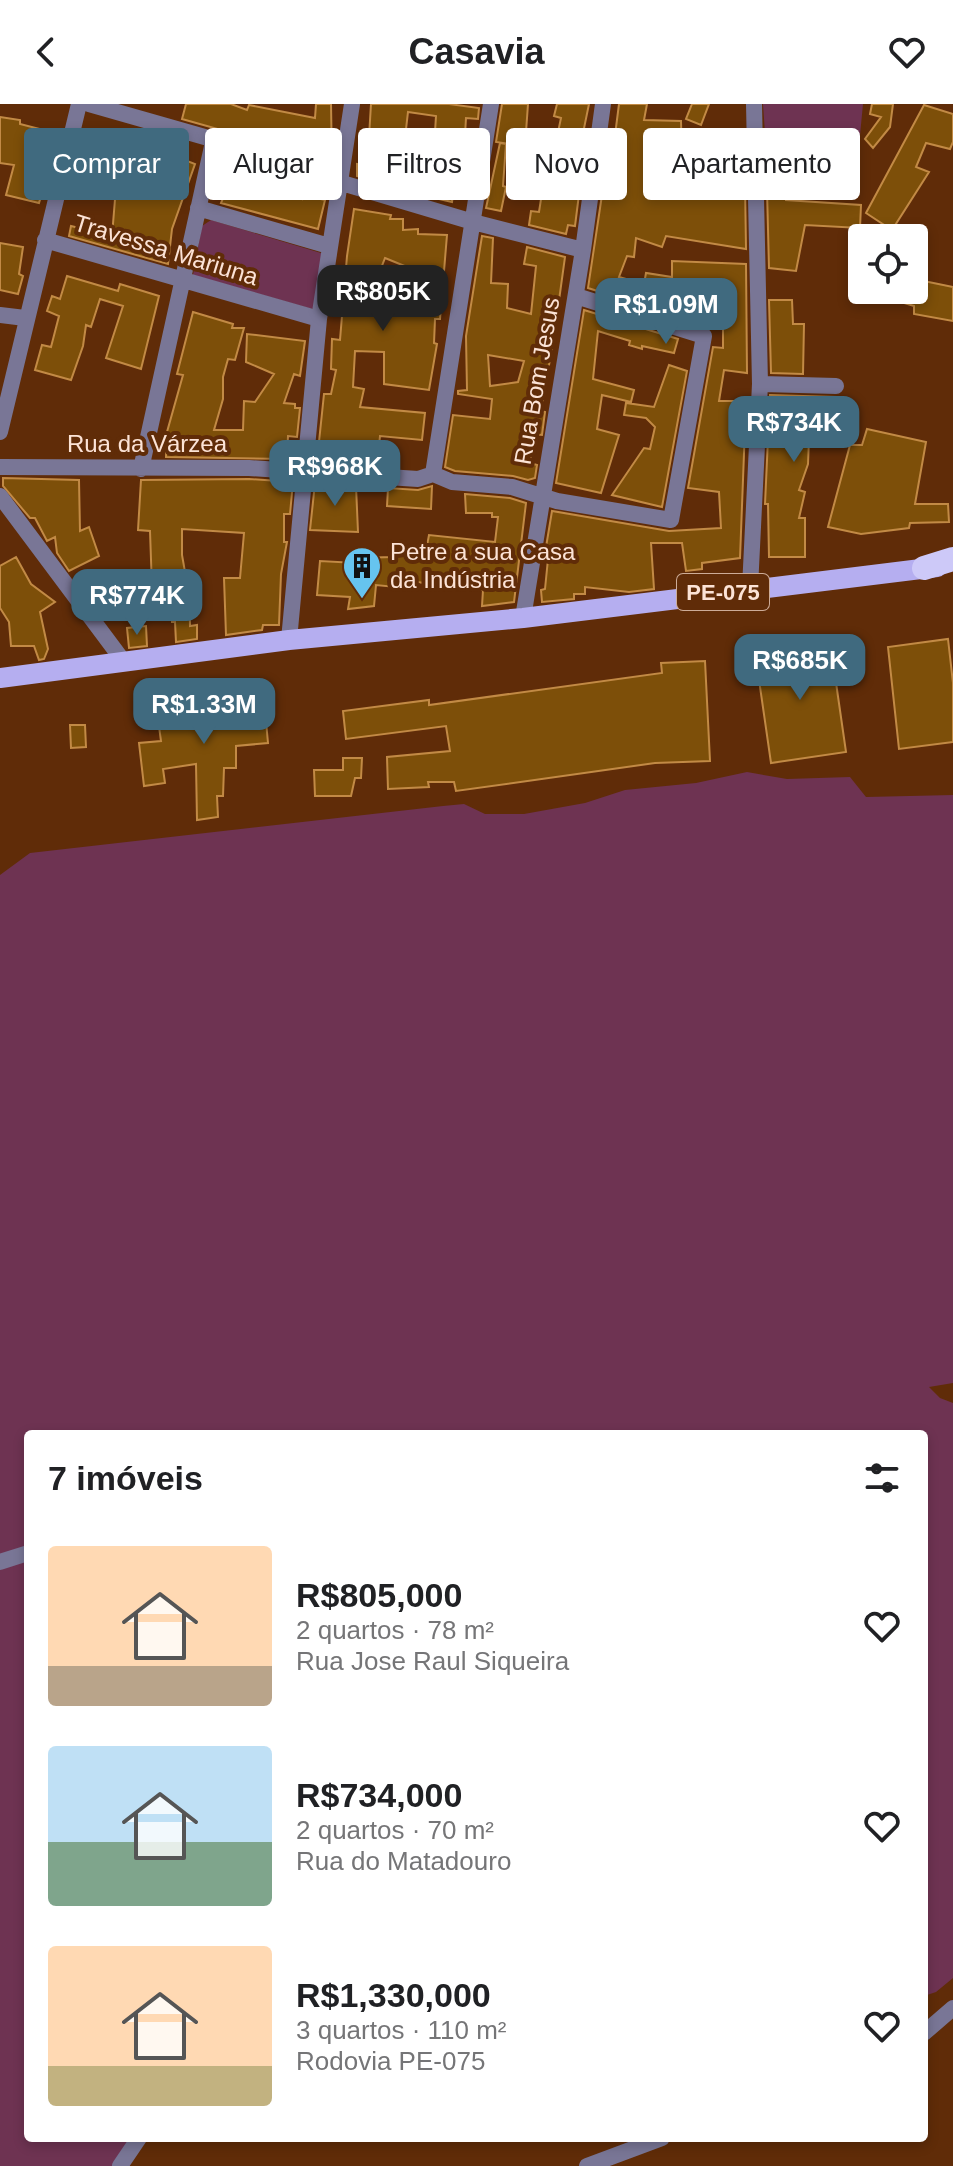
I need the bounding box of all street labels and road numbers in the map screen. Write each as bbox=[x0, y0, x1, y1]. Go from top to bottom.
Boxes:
street label: Travessa Mariuna bbox=[71, 209, 262, 291]
street label: Rua Bom Jesus bbox=[509, 295, 565, 467]
street label: Rua da Várzea bbox=[67, 430, 228, 457]
road number: PE-075 bbox=[677, 574, 769, 610]

